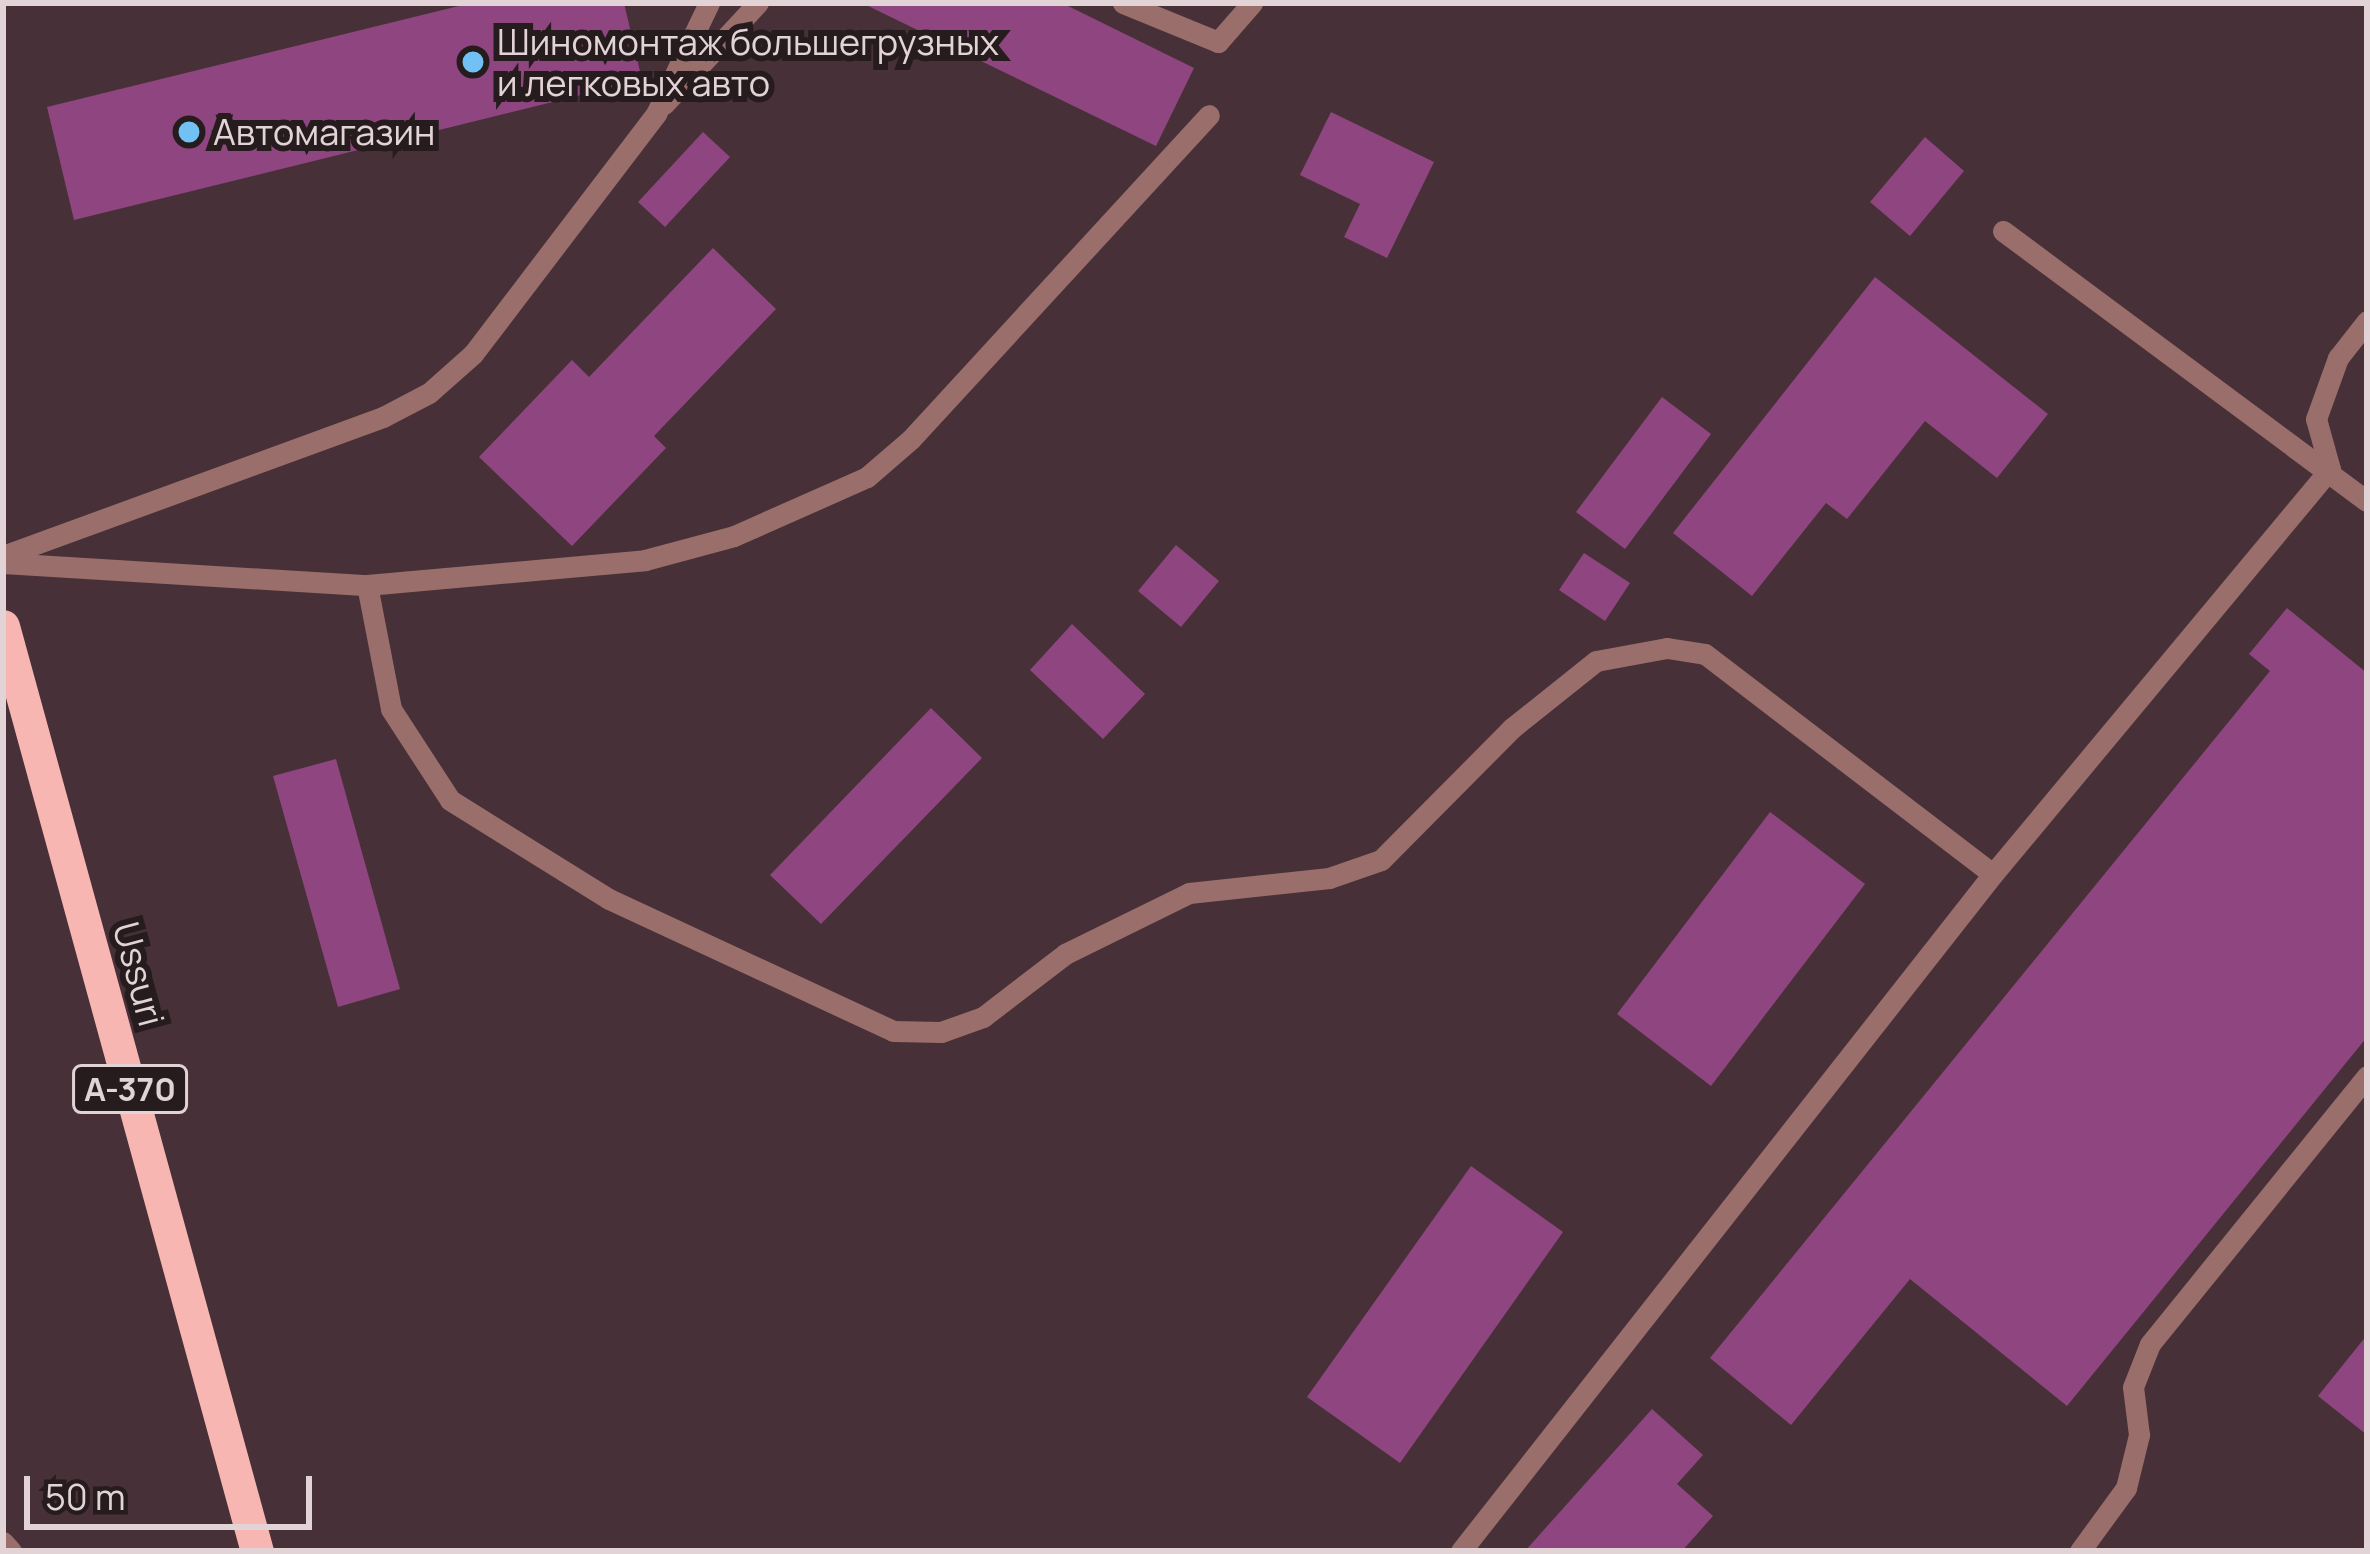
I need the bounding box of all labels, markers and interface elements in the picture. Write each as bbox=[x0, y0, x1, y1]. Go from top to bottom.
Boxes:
place label: Шиномонтаж большегрузных и легковых авто bbox=[497, 19, 999, 104]
marker: Шиномонтаж большегрузных и легковых авто bbox=[460, 49, 486, 75]
place label: Автомагазин bbox=[213, 110, 435, 154]
marker: Автомагазин bbox=[176, 119, 202, 145]
street label: Ussuri bbox=[104, 917, 174, 1031]
road number: А-370 bbox=[70, 1062, 190, 1116]
scale bar bbox=[30, 1452, 318, 1526]
text: 50 m bbox=[45, 1472, 125, 1521]

